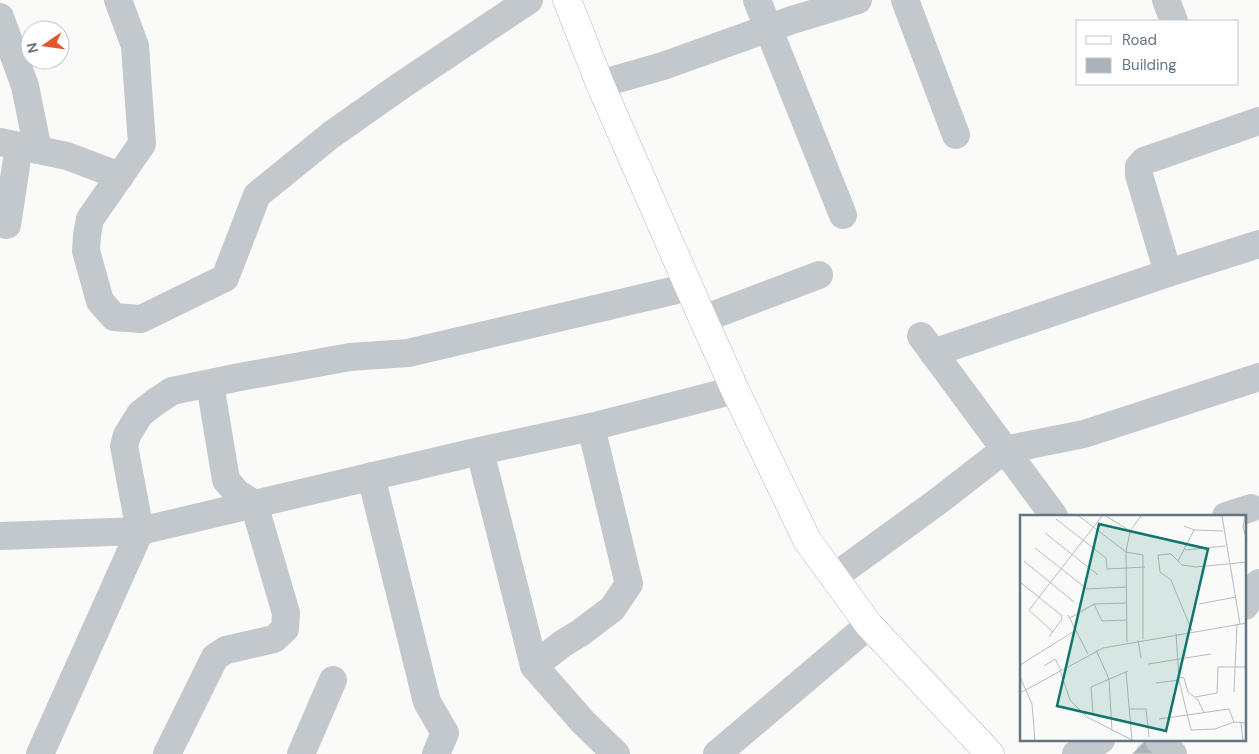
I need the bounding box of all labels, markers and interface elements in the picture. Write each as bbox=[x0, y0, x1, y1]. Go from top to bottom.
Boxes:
north arrow bbox=[20, 20, 70, 70]
legend bbox=[1076, 20, 1239, 85]
text: Road bbox=[1122, 30, 1157, 50]
text: N bbox=[22, 41, 42, 55]
text: Building bbox=[1122, 55, 1177, 75]
inset map bbox=[1020, 515, 1246, 742]

